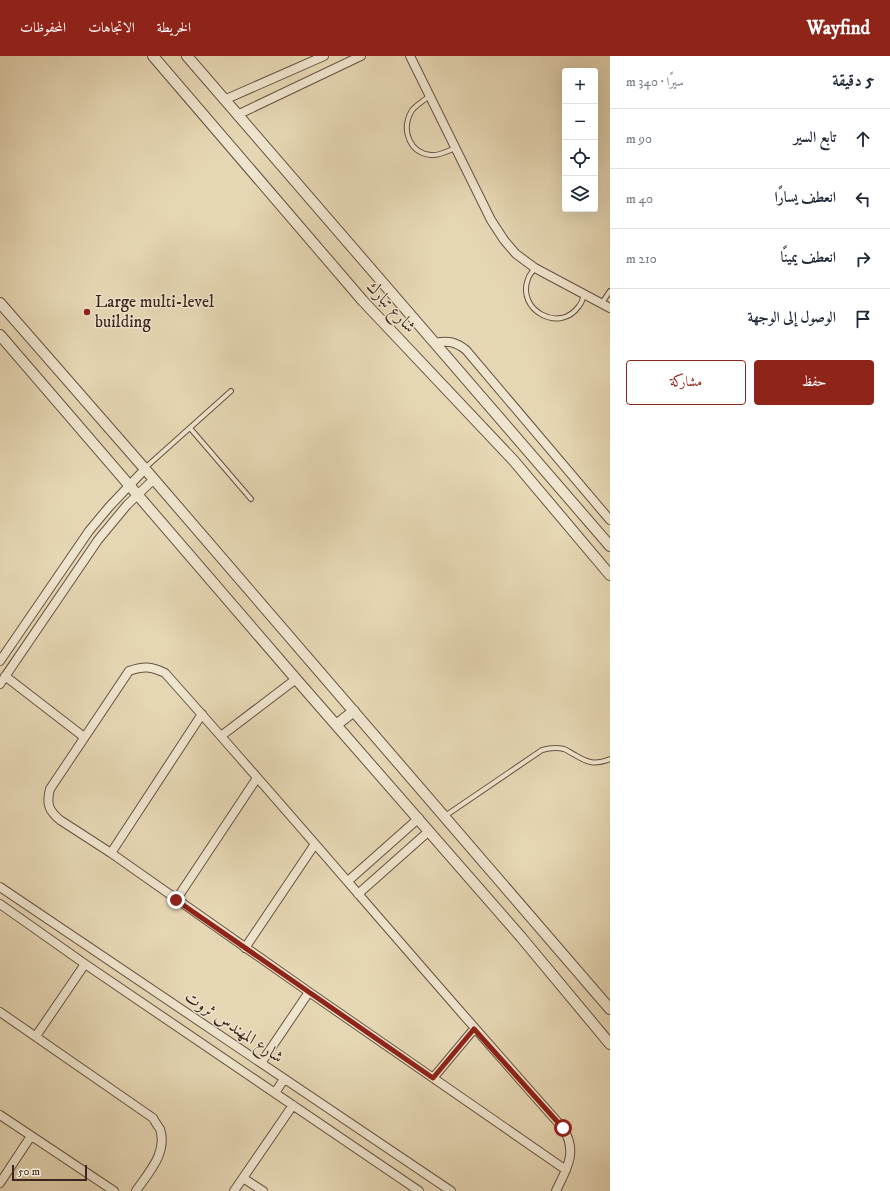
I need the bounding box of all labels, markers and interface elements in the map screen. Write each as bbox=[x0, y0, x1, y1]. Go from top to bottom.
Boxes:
text: Wayfind bbox=[807, 17, 870, 40]
text: المحفوظات bbox=[20, 19, 66, 37]
text: الاتجاهات bbox=[88, 19, 135, 37]
text: الخريطة bbox=[157, 19, 191, 37]
map controls bbox=[562, 68, 598, 212]
button: + bbox=[562, 68, 598, 104]
text: 5 دقيقة bbox=[832, 70, 874, 92]
text: سيرًا · 340 m bbox=[626, 74, 684, 90]
button: − bbox=[562, 104, 598, 140]
text: تابع السير bbox=[794, 128, 836, 147]
icon: ahead bbox=[852, 128, 874, 150]
text: 90 m bbox=[626, 131, 652, 147]
button: locate bbox=[562, 140, 598, 176]
button: layers bbox=[562, 176, 598, 212]
text: انعطف يسارًا bbox=[775, 188, 836, 207]
icon: left bbox=[852, 188, 874, 210]
text: 40 m bbox=[626, 191, 653, 207]
text: انعطف يمينًا bbox=[781, 248, 836, 267]
icon: right bbox=[852, 248, 874, 270]
text: 210 m bbox=[626, 251, 657, 267]
street label: شارع تبارك bbox=[360, 276, 421, 339]
place label: Large multi-level building bbox=[95, 291, 214, 333]
marker: Large multi-level building bbox=[82, 307, 92, 317]
text: الوصول إلى الوجهة bbox=[747, 308, 836, 327]
icon: arrive bbox=[852, 308, 874, 330]
button: مشاركة bbox=[626, 360, 746, 405]
button: حفظ bbox=[754, 360, 874, 405]
route end bbox=[167, 891, 185, 909]
street label: شارع المهندس ثروت bbox=[179, 986, 288, 1070]
route start bbox=[554, 1119, 572, 1137]
scale bar bbox=[12, 1163, 87, 1182]
text: 50 m bbox=[18, 1165, 40, 1179]

